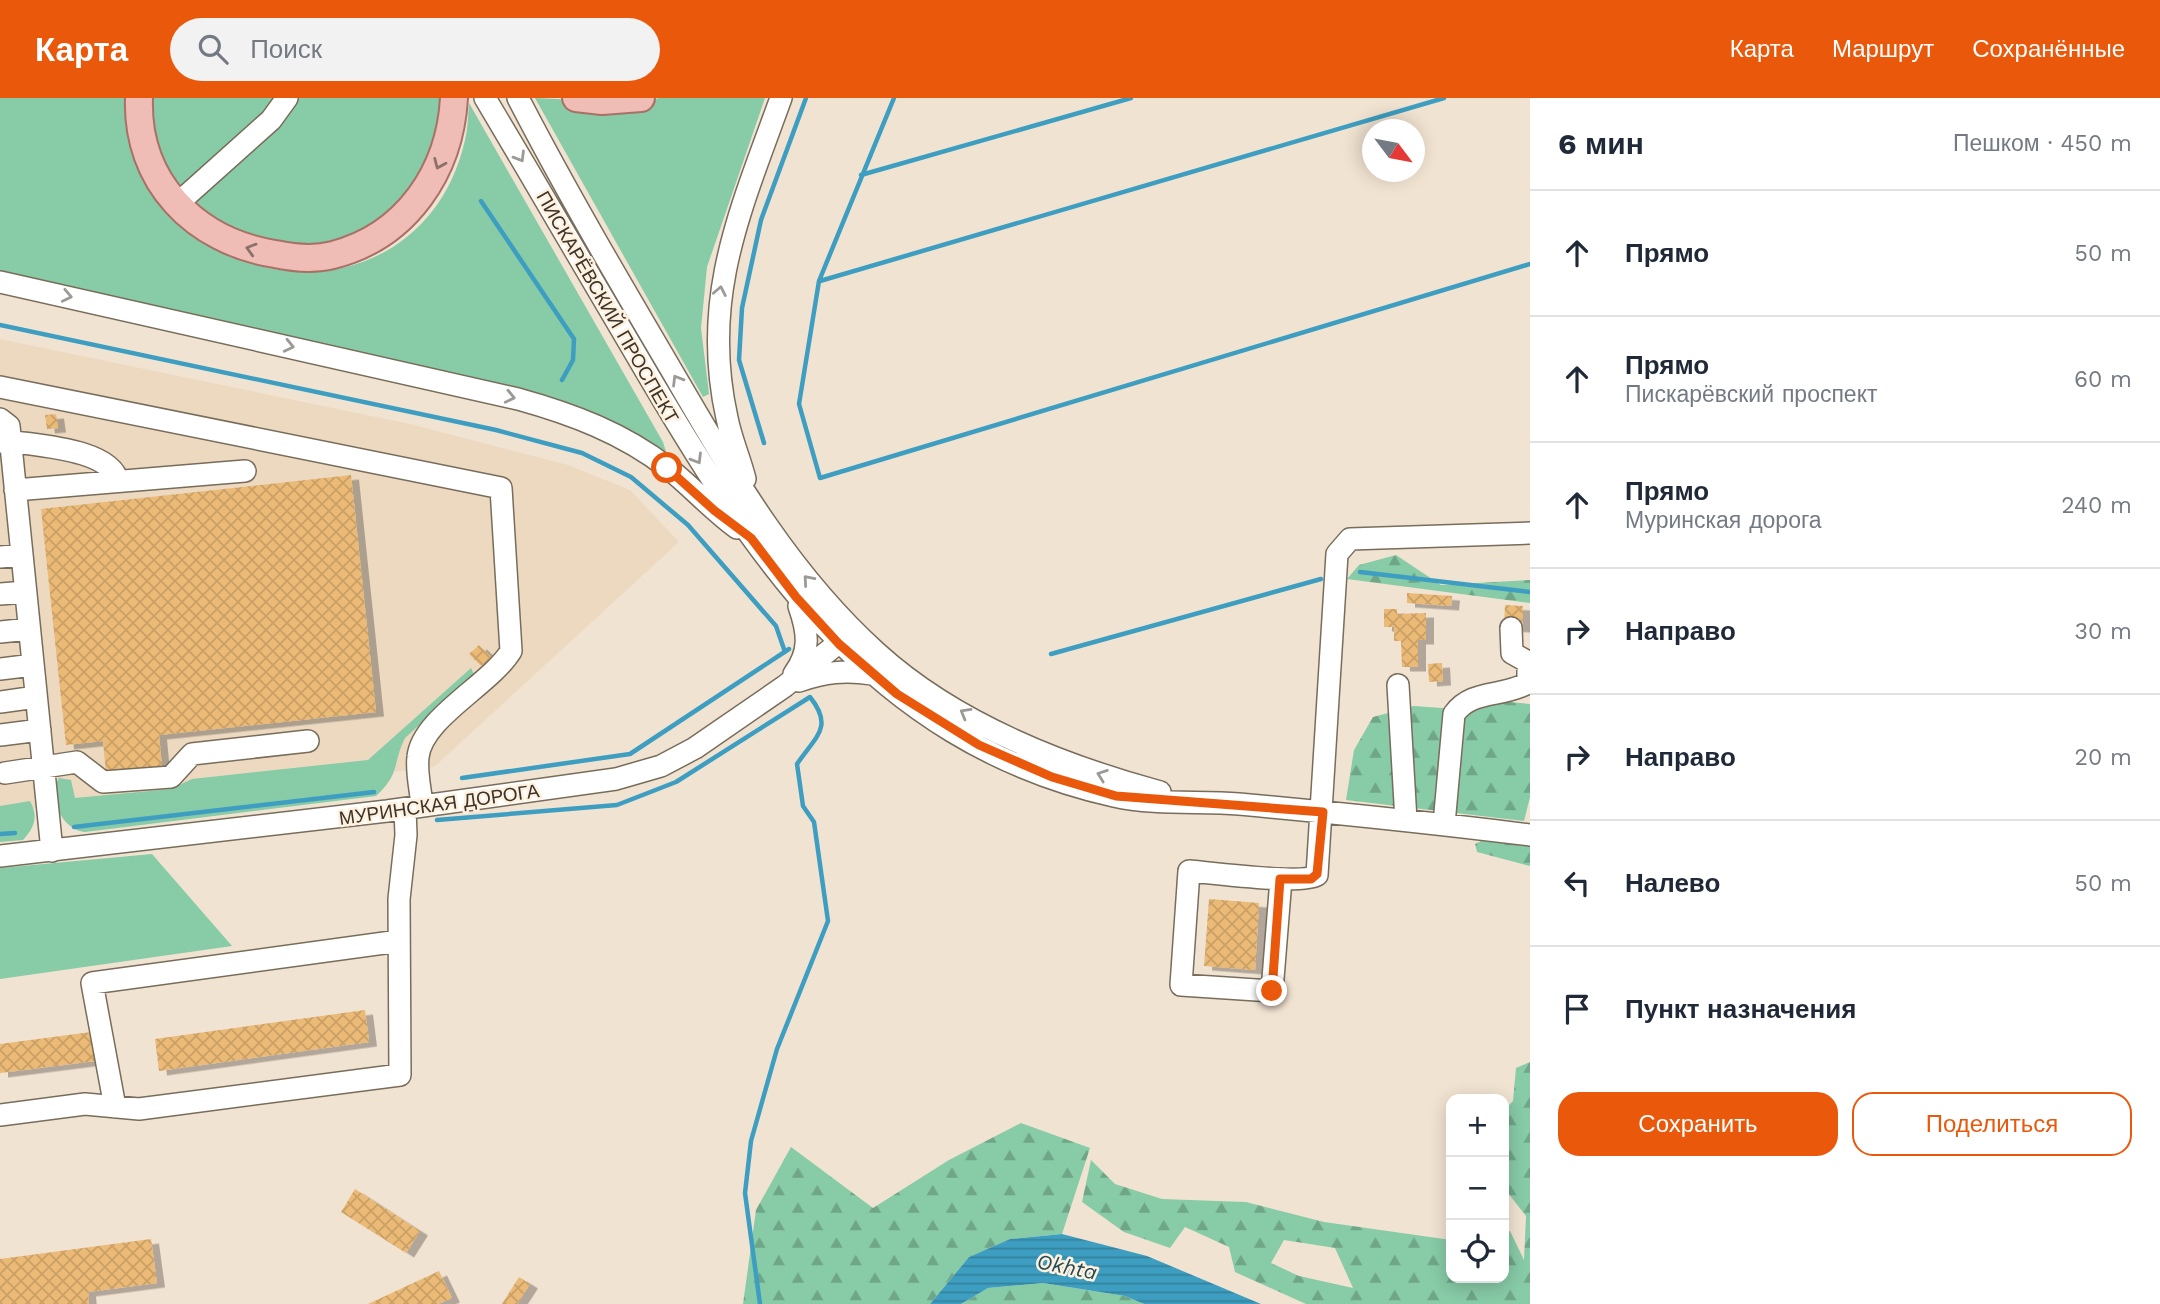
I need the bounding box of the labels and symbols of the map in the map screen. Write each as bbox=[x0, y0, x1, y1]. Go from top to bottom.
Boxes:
north arrow bbox=[1362, 119, 1425, 182]
one-way arrow bbox=[512, 149, 525, 162]
one-way arrow bbox=[434, 158, 448, 170]
street label: ПИСКАРЁВСКИЙ ПРОСПЕКТ bbox=[532, 187, 684, 428]
one-way arrow bbox=[246, 243, 258, 258]
one-way arrow bbox=[712, 285, 727, 297]
one-way arrow bbox=[61, 288, 73, 303]
one-way arrow bbox=[283, 338, 295, 352]
one-way arrow bbox=[672, 375, 685, 387]
one-way arrow bbox=[504, 389, 516, 403]
one-way arrow bbox=[689, 451, 702, 464]
route start bbox=[651, 452, 682, 483]
one-way arrow bbox=[804, 575, 816, 588]
one-way arrow bbox=[960, 708, 973, 721]
one-way arrow bbox=[1097, 769, 1109, 783]
street label: МУРИНСКАЯ ДОРОГА bbox=[337, 779, 541, 830]
route end bbox=[1256, 975, 1287, 1006]
water label: Okhta bbox=[1035, 1248, 1099, 1285]

